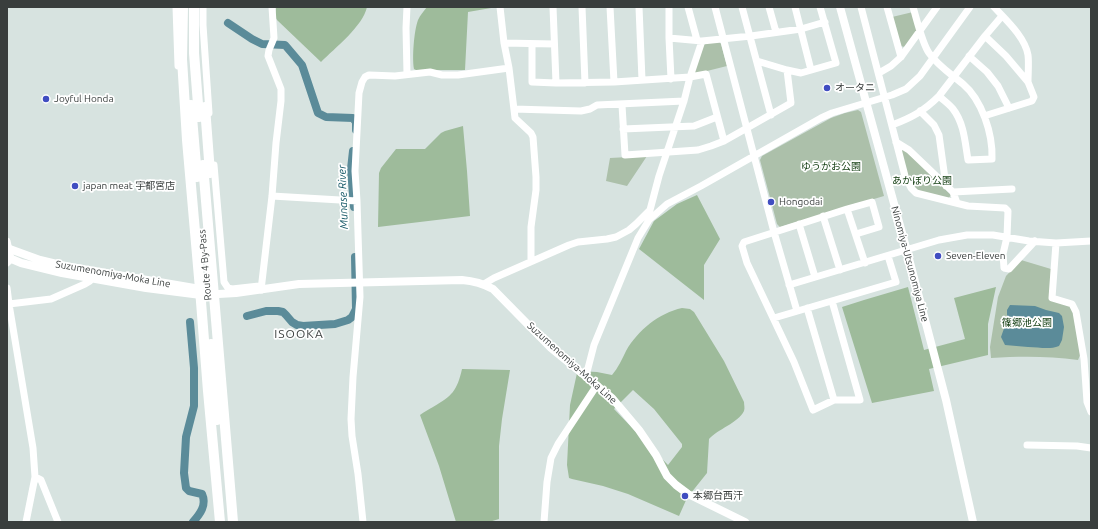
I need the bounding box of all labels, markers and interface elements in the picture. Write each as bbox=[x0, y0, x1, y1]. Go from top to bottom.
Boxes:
place label: オータニ bbox=[835, 82, 875, 94]
marker: オータニ bbox=[822, 83, 832, 93]
place label: Joyful Honda bbox=[54, 93, 114, 105]
marker: Joyful Honda bbox=[41, 94, 51, 104]
park label: ゆうがお公園 bbox=[801, 161, 861, 173]
water label: Munase River bbox=[335, 165, 351, 229]
park label: あかぼり公園 bbox=[892, 175, 952, 187]
place label: japan meat 宇都宮店 bbox=[83, 180, 175, 192]
marker: japan meat 宇都宮店 bbox=[70, 181, 80, 191]
place label: Hongodai bbox=[779, 196, 823, 208]
marker: Hongodai bbox=[766, 197, 776, 207]
street label: Ninomiya-Utsunomiya Line bbox=[889, 205, 931, 323]
street label: Route 4 By-Pass bbox=[196, 229, 214, 301]
place label: Seven-Eleven bbox=[946, 250, 1006, 262]
marker: Seven-Eleven bbox=[933, 251, 943, 261]
street label: Suzumenomiya-Moka Line bbox=[55, 258, 171, 290]
park label: 篠郷池公園 bbox=[1002, 317, 1052, 329]
street label: Suzumenomiya-Moka Line bbox=[525, 320, 619, 406]
district label: ISOOKA bbox=[274, 327, 324, 341]
place label: 本郷台西汗 bbox=[693, 490, 743, 502]
marker: 本郷台西汗 bbox=[680, 491, 690, 501]

